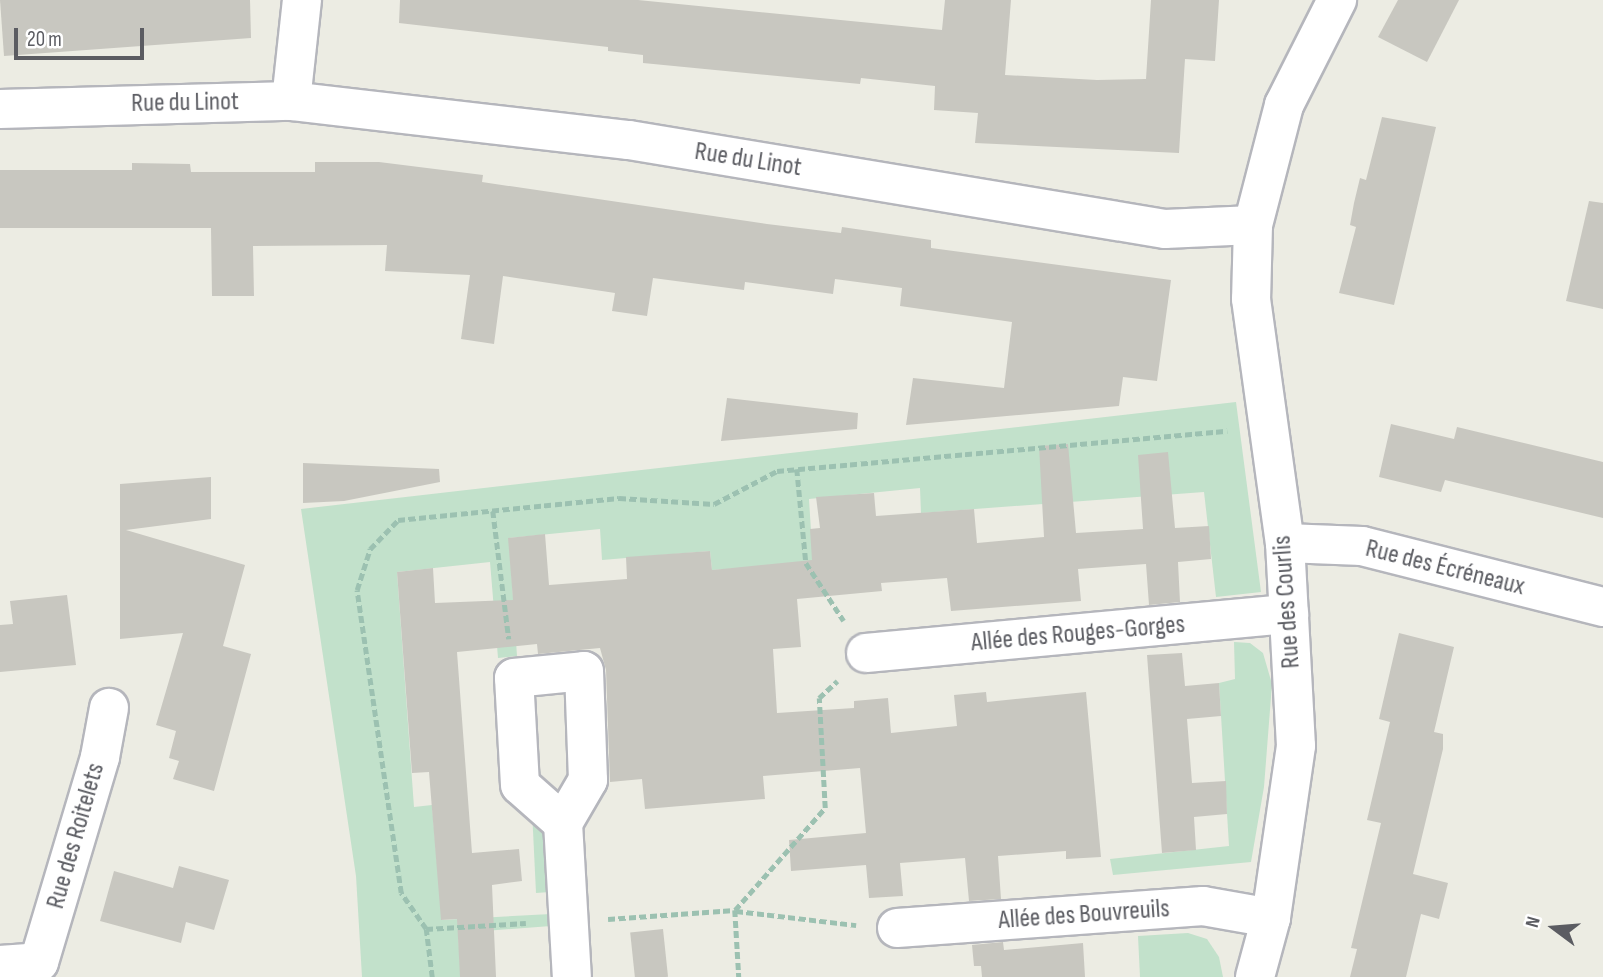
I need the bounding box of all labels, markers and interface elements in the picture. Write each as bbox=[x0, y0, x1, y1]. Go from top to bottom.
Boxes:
scale bar bbox=[18, 14, 147, 58]
text: 20 m bbox=[27, 27, 62, 52]
street label: Rue du Linot bbox=[131, 86, 239, 120]
street label: Rue du Linot bbox=[692, 136, 804, 184]
street label: Rue des Écréneaux bbox=[1362, 533, 1528, 603]
street label: Rue des Courlis bbox=[1267, 534, 1307, 670]
street label: Allée des Rouges-Gorges bbox=[970, 609, 1186, 659]
street label: Rue des Roitelets bbox=[40, 760, 112, 912]
street label: Allée des Bouvreuils bbox=[997, 893, 1171, 937]
north arrow bbox=[1519, 893, 1589, 963]
text: N bbox=[1521, 914, 1546, 930]

